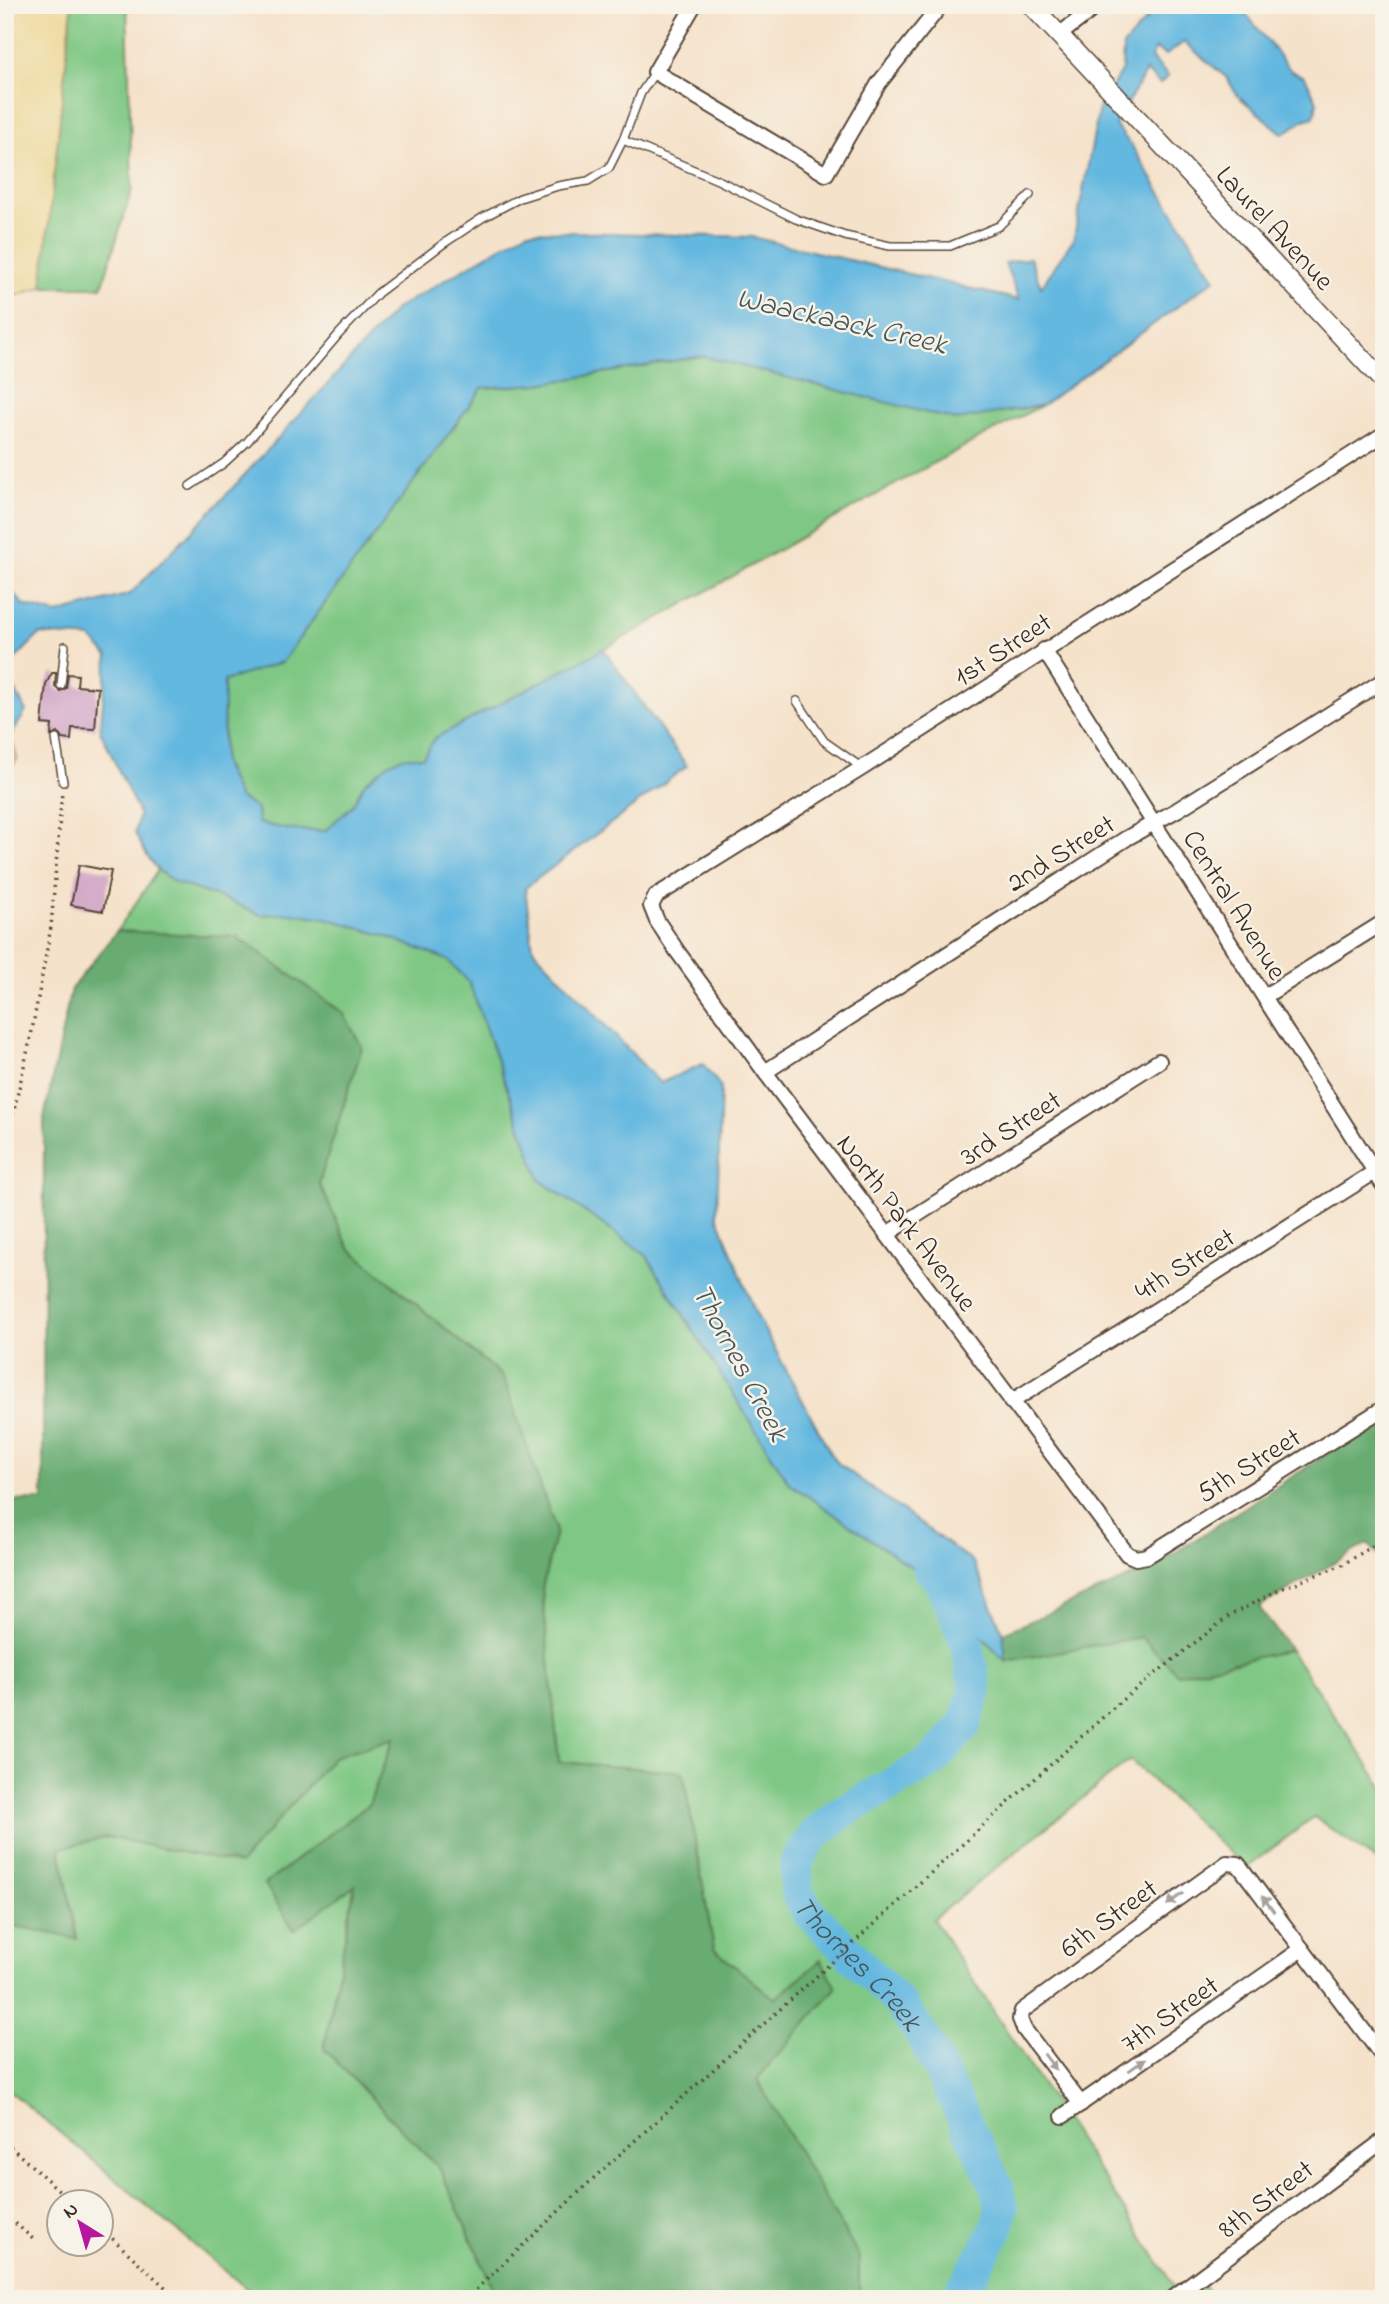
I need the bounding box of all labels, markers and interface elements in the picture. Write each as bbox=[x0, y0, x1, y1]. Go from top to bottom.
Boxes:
street label: Laurel Avenue bbox=[1205, 158, 1343, 301]
water label: Waackaack Creek bbox=[732, 277, 952, 369]
street label: 1st Street bbox=[947, 604, 1061, 698]
street label: 2nd Street bbox=[1000, 806, 1124, 904]
street label: Central Avenue bbox=[1171, 823, 1296, 989]
street label: 3rd Street bbox=[953, 1082, 1071, 1178]
street label: North Park Avenue bbox=[825, 1127, 986, 1322]
street label: 4th Street bbox=[1128, 1219, 1244, 1313]
water label: Thornes Creek bbox=[678, 1277, 799, 1452]
street label: 5th Street bbox=[1190, 1419, 1310, 1515]
street label: 6th Street bbox=[1052, 1870, 1168, 1970]
water label: Thornes Creek bbox=[779, 1888, 933, 2043]
one-way arrow bbox=[1166, 1891, 1184, 1905]
one-way arrow bbox=[1262, 1895, 1276, 1913]
street label: 7th Street bbox=[1113, 1967, 1229, 2065]
one-way arrow bbox=[1042, 2053, 1056, 2071]
one-way arrow bbox=[1128, 2058, 1146, 2072]
street label: 8th Street bbox=[1211, 2151, 1324, 2251]
north arrow bbox=[46, 2188, 116, 2258]
text: N bbox=[58, 2197, 85, 2226]

